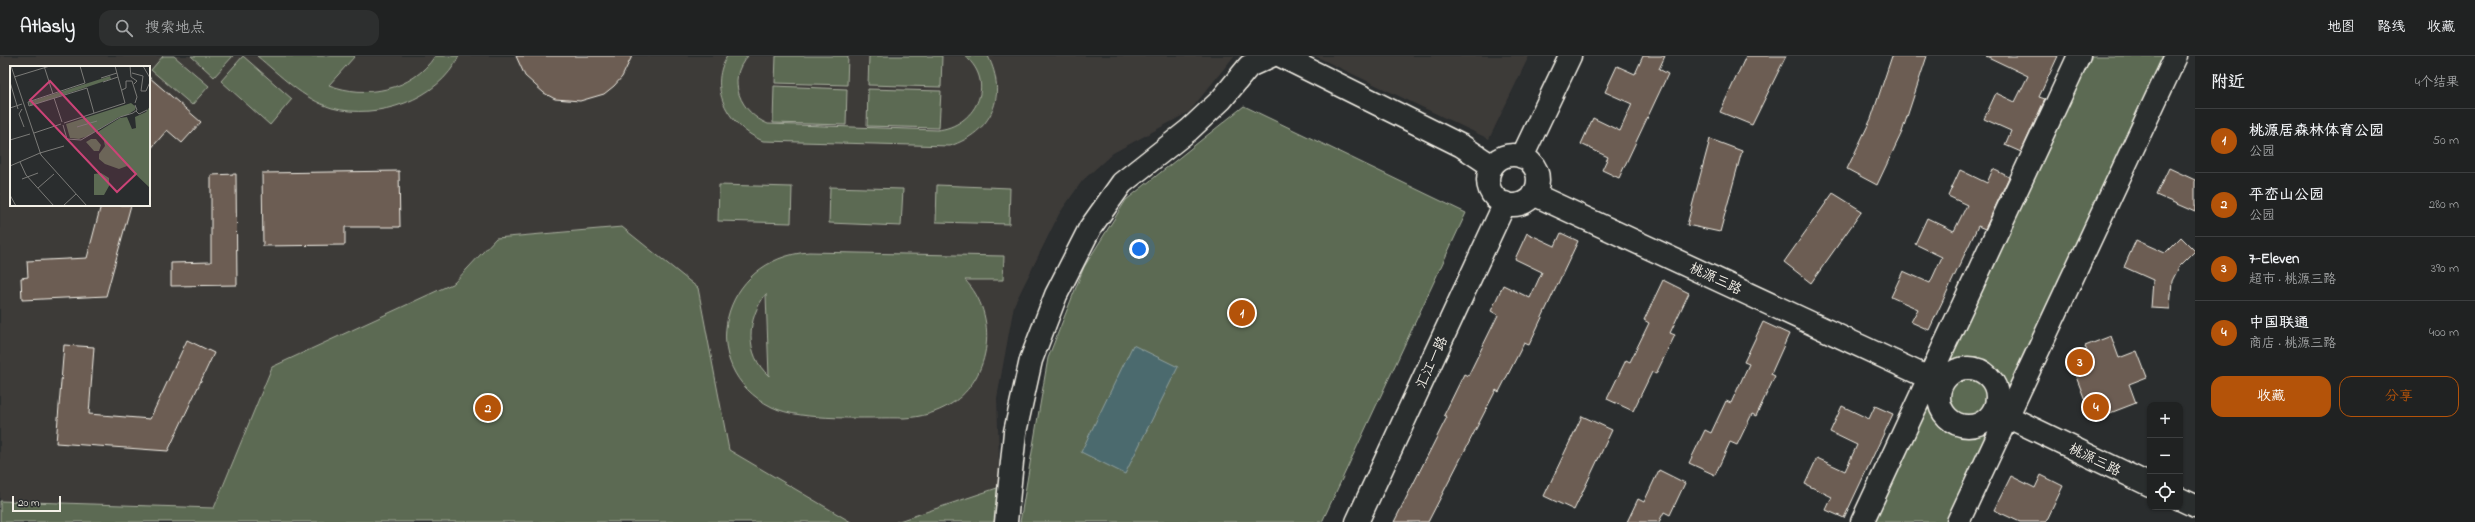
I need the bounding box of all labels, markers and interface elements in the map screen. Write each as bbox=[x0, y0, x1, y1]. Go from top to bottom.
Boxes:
search box bbox=[99, 10, 379, 46]
text: Atlasly bbox=[20, 14, 75, 41]
icon: search bbox=[113, 17, 135, 39]
text: 搜索地点 bbox=[145, 17, 205, 39]
text: 地图 bbox=[2327, 17, 2355, 38]
text: 路线 bbox=[2377, 17, 2405, 38]
text: 收藏 bbox=[2427, 17, 2455, 38]
inset map bbox=[10, 66, 150, 206]
text: 附近 bbox=[2211, 70, 2245, 95]
text: 4个结果 bbox=[2415, 73, 2459, 92]
text: 桃源居森林体育公园 bbox=[2249, 120, 2384, 142]
text: 1 bbox=[2222, 131, 2226, 150]
text: 50 m bbox=[2433, 131, 2459, 150]
text: 公园 bbox=[2249, 142, 2275, 161]
text: 平峦山公园 bbox=[2249, 184, 2324, 206]
text: 2 bbox=[2221, 195, 2227, 214]
text: 280 m bbox=[2429, 195, 2459, 214]
text: 公园 bbox=[2249, 206, 2275, 225]
your location bbox=[1129, 239, 1149, 259]
text: 7-Eleven bbox=[2249, 248, 2300, 270]
street label: 桃源三路 bbox=[1686, 258, 1745, 301]
text: 3 bbox=[2221, 259, 2227, 278]
text: 390 m bbox=[2431, 259, 2459, 278]
text: 超市 · 桃源三路 bbox=[2249, 270, 2336, 289]
pin: 1 bbox=[1229, 298, 1255, 328]
text: 中国联通 bbox=[2249, 312, 2309, 334]
text: 4 bbox=[2221, 323, 2227, 342]
text: 400 m bbox=[2429, 323, 2459, 342]
street label: 汇江一路 bbox=[1411, 333, 1454, 392]
text: 商店 · 桃源三路 bbox=[2249, 334, 2336, 353]
pin: 3 bbox=[2067, 347, 2093, 377]
button: 收藏 bbox=[2211, 376, 2331, 417]
button: 分享 bbox=[2339, 376, 2459, 417]
pin: 4 bbox=[2083, 392, 2109, 422]
pin: 2 bbox=[475, 393, 501, 423]
map controls bbox=[2147, 402, 2183, 510]
button: + bbox=[2147, 402, 2183, 438]
button: − bbox=[2147, 438, 2183, 474]
street label: 桃源三路 bbox=[2065, 439, 2124, 482]
button: locate bbox=[2147, 474, 2183, 510]
scale bar bbox=[12, 494, 61, 513]
text: 20 m bbox=[18, 495, 40, 511]

